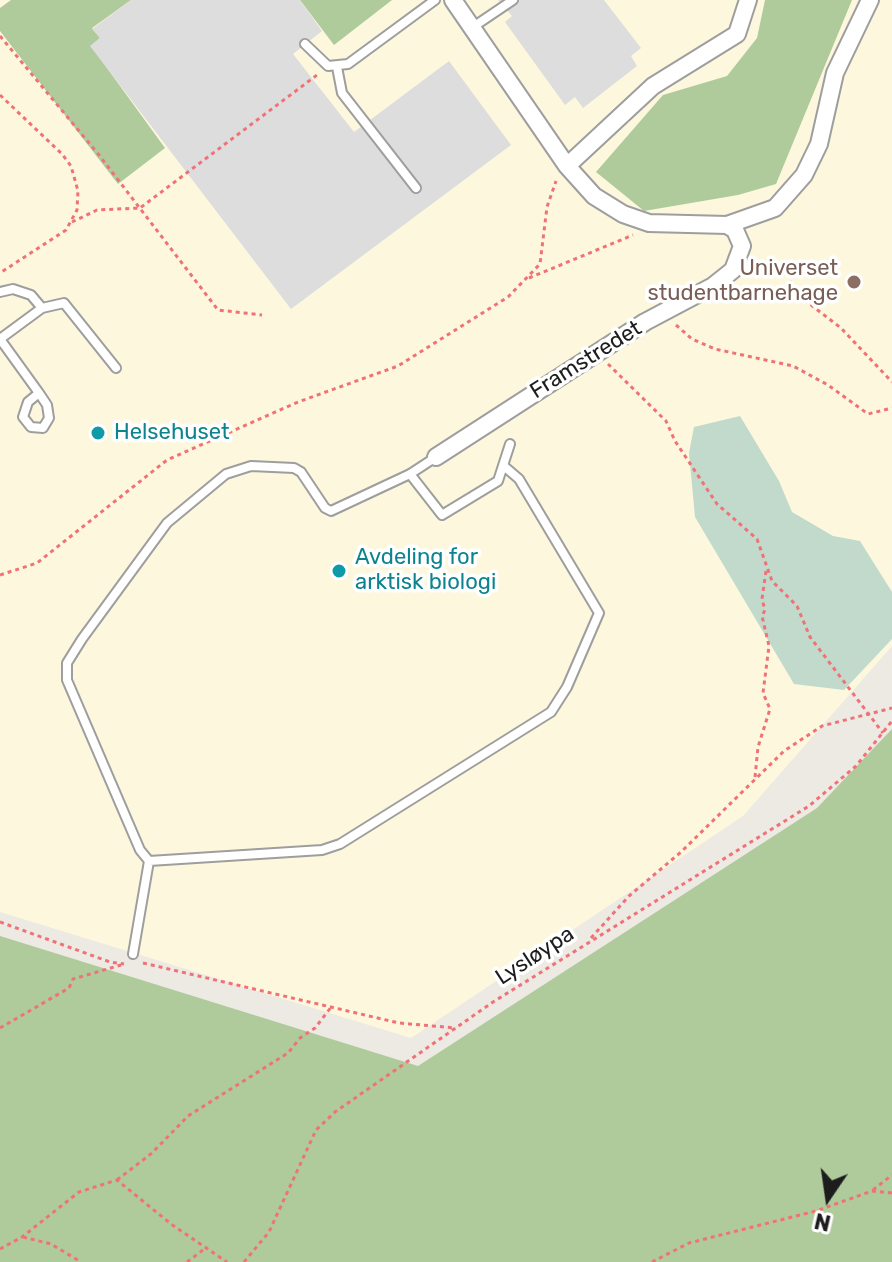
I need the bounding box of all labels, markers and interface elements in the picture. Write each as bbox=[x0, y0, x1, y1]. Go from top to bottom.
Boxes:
place label: Universet studentbarnehage bbox=[648, 256, 838, 308]
marker: Universet studentbarnehage bbox=[845, 273, 863, 291]
street label: Framstredet bbox=[525, 315, 647, 405]
place label: Helsehuset bbox=[114, 420, 230, 446]
marker: Helsehuset bbox=[89, 424, 107, 442]
place label: Avdeling for arktisk biologi bbox=[355, 545, 496, 596]
marker: Avdeling for arktisk biologi bbox=[330, 562, 348, 580]
street label: Lysløypa bbox=[491, 921, 579, 991]
north arrow bbox=[788, 1158, 868, 1238]
text: N bbox=[812, 1207, 833, 1237]

